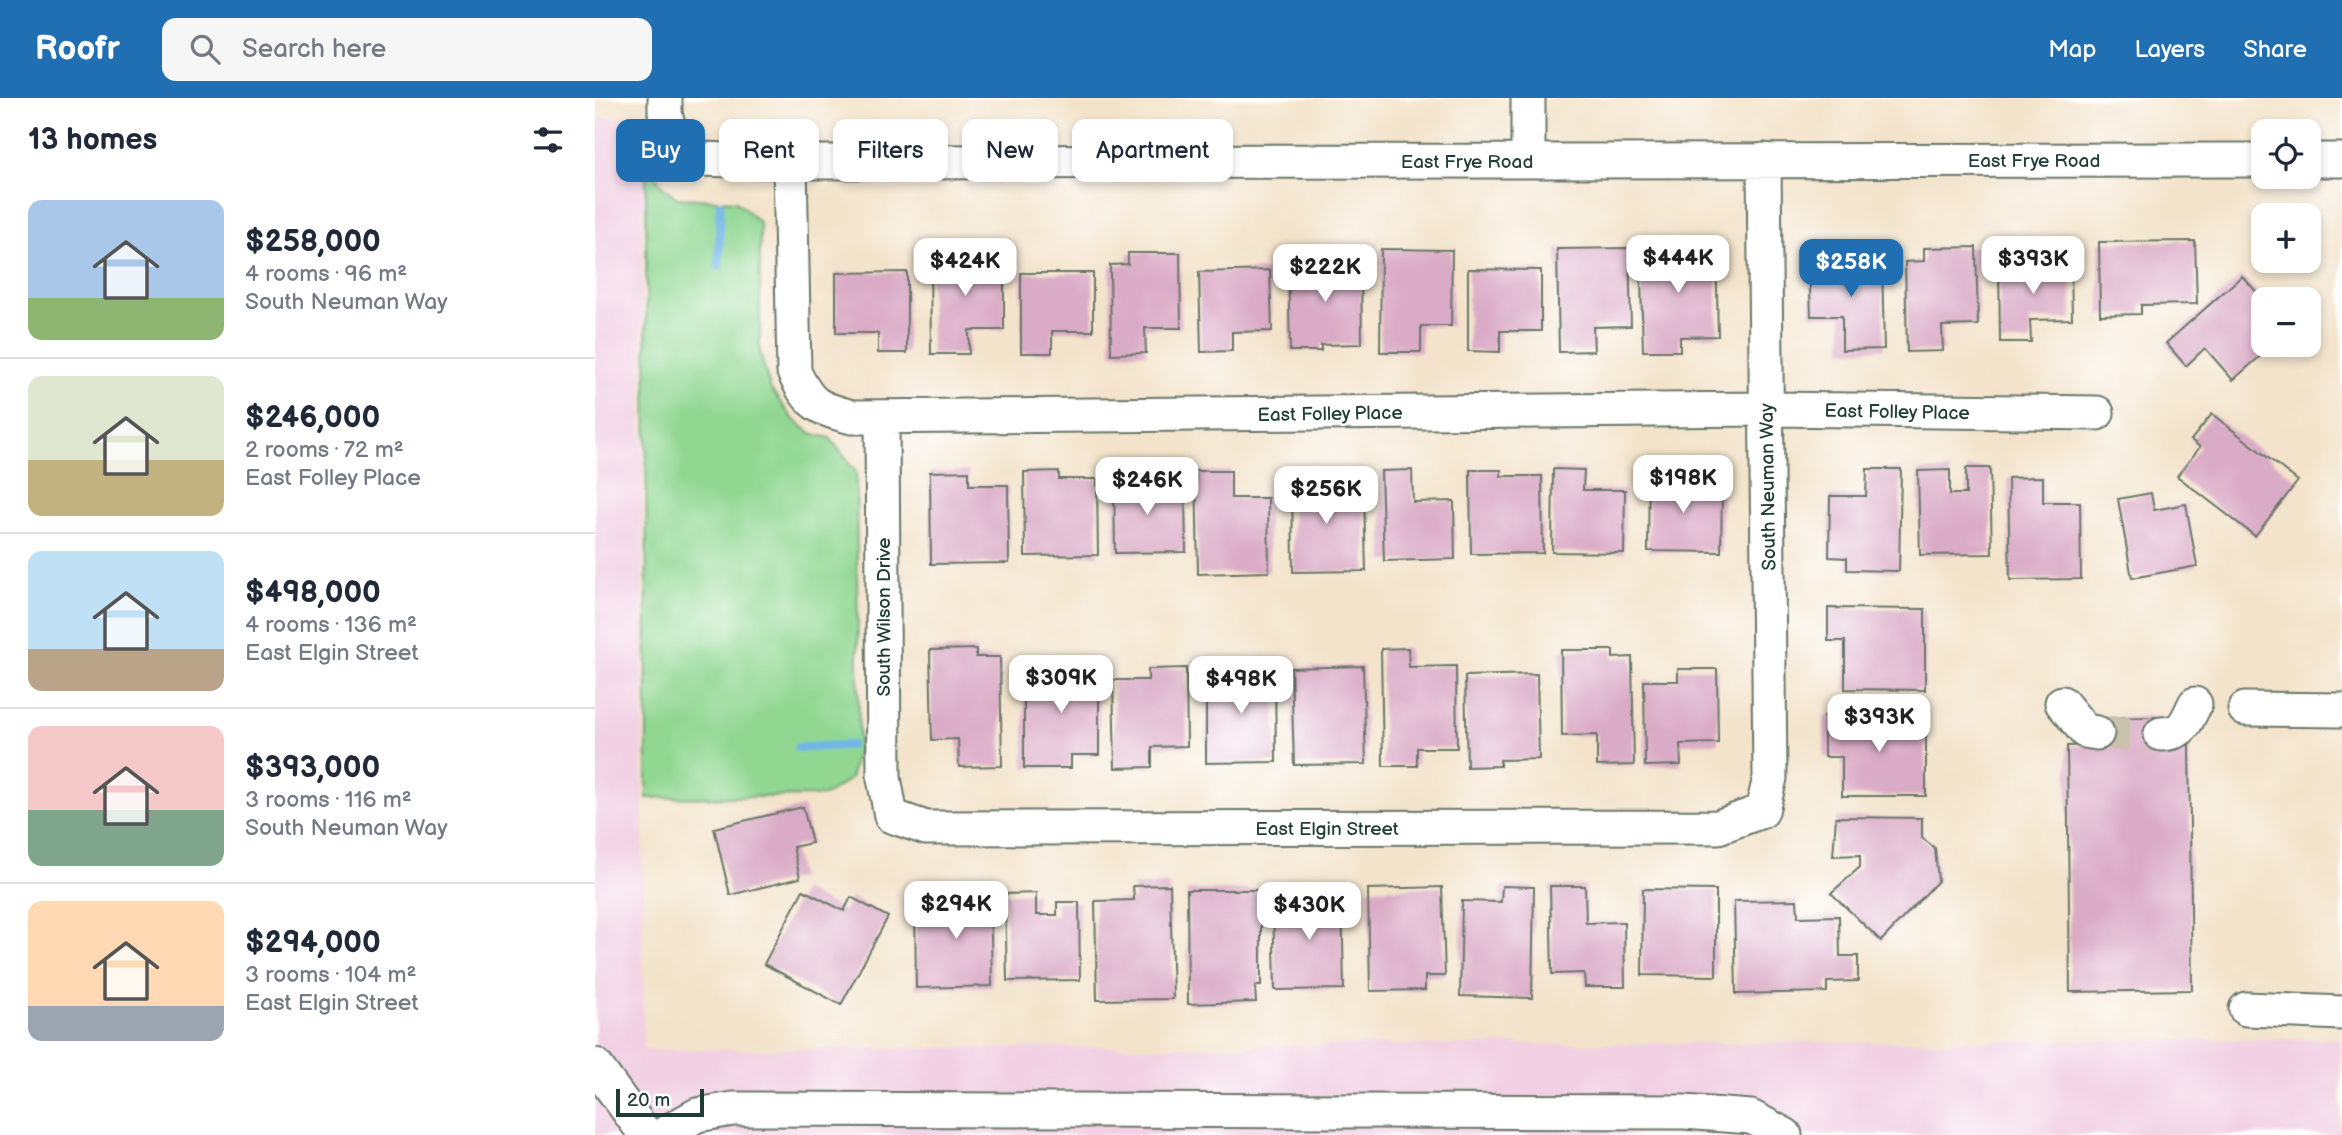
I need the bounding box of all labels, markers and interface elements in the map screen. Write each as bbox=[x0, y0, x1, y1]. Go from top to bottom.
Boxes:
search box bbox=[162, 18, 652, 81]
text: Roofr bbox=[35, 29, 120, 69]
icon: search bbox=[186, 30, 224, 68]
text: Search here bbox=[242, 34, 386, 65]
text: Map bbox=[2048, 35, 2096, 64]
text: Layers bbox=[2134, 35, 2205, 64]
text: Share bbox=[2243, 35, 2307, 64]
chip: Buy bbox=[616, 119, 705, 182]
chip: Rent bbox=[719, 119, 819, 182]
chip: Filters bbox=[833, 119, 948, 182]
chip: New bbox=[962, 119, 1058, 182]
chip: Apartment bbox=[1072, 119, 1233, 182]
map controls bbox=[2251, 119, 2321, 357]
button: locate bbox=[2251, 119, 2321, 189]
icon: filters bbox=[529, 121, 567, 159]
text: 13 homes bbox=[28, 122, 157, 158]
street label: East Frye Road bbox=[1968, 150, 2100, 173]
street label: East Frye Road bbox=[1401, 151, 1533, 174]
button: + bbox=[2251, 203, 2321, 273]
text: $258,000 bbox=[245, 224, 381, 260]
icon: home bbox=[84, 228, 168, 312]
pin: $444K bbox=[1629, 236, 1727, 295]
pin: $393K bbox=[1984, 236, 2082, 296]
pin: $424K bbox=[916, 238, 1014, 298]
pin: $258K bbox=[1802, 240, 1900, 299]
pin: $222K bbox=[1276, 244, 1374, 304]
text: $444K bbox=[1642, 244, 1714, 272]
text: $393K bbox=[1997, 245, 2069, 273]
text: $424K bbox=[930, 247, 1000, 275]
text: $258K bbox=[1815, 248, 1887, 276]
text: $222K bbox=[1289, 253, 1361, 281]
text: 4 rooms · 96 m² bbox=[245, 260, 407, 288]
button: − bbox=[2251, 287, 2321, 357]
text: South Neuman Way bbox=[245, 288, 448, 316]
text: $246,000 bbox=[245, 400, 380, 436]
street label: East Folley Place bbox=[1824, 400, 1970, 425]
street label: East Folley Place bbox=[1257, 402, 1403, 427]
street label: South Neuman Way bbox=[1756, 403, 1781, 571]
icon: home bbox=[84, 404, 168, 488]
text: 2 rooms · 72 m² bbox=[245, 436, 404, 464]
pin: $198K bbox=[1634, 456, 1732, 515]
pin: $246K bbox=[1098, 458, 1196, 517]
text: East Folley Place bbox=[245, 464, 421, 492]
text: $198K bbox=[1649, 464, 1717, 492]
text: $246K bbox=[1111, 466, 1183, 494]
pin: $256K bbox=[1277, 466, 1375, 526]
text: $256K bbox=[1290, 475, 1362, 503]
street label: South Wilson Drive bbox=[873, 537, 896, 697]
text: $498,000 bbox=[245, 575, 381, 611]
icon: home bbox=[84, 579, 168, 663]
text: 4 rooms · 136 m² bbox=[245, 611, 417, 639]
text: East Elgin Street bbox=[245, 639, 419, 667]
pin: $309K bbox=[1012, 656, 1110, 715]
pin: $498K bbox=[1192, 656, 1290, 716]
text: $309K bbox=[1025, 664, 1097, 692]
text: $498K bbox=[1205, 665, 1277, 693]
pin: $393K bbox=[1830, 694, 1928, 754]
text: $393K bbox=[1843, 703, 1915, 731]
text: $393,000 bbox=[245, 750, 380, 786]
icon: home bbox=[84, 754, 168, 838]
text: 3 rooms · 116 m² bbox=[245, 786, 412, 814]
text: South Neuman Way bbox=[245, 814, 448, 842]
street label: East Elgin Street bbox=[1255, 818, 1399, 841]
pin: $294K bbox=[907, 882, 1005, 941]
pin: $430K bbox=[1260, 882, 1358, 942]
text: $294K bbox=[920, 890, 992, 918]
text: $430K bbox=[1273, 891, 1345, 919]
text: $294,000 bbox=[245, 925, 381, 961]
icon: home bbox=[84, 929, 168, 1013]
text: 3 rooms · 104 m² bbox=[245, 961, 416, 989]
text: East Elgin Street bbox=[245, 989, 419, 1017]
scale bar bbox=[616, 1086, 703, 1118]
text: 20 m bbox=[627, 1089, 670, 1112]

